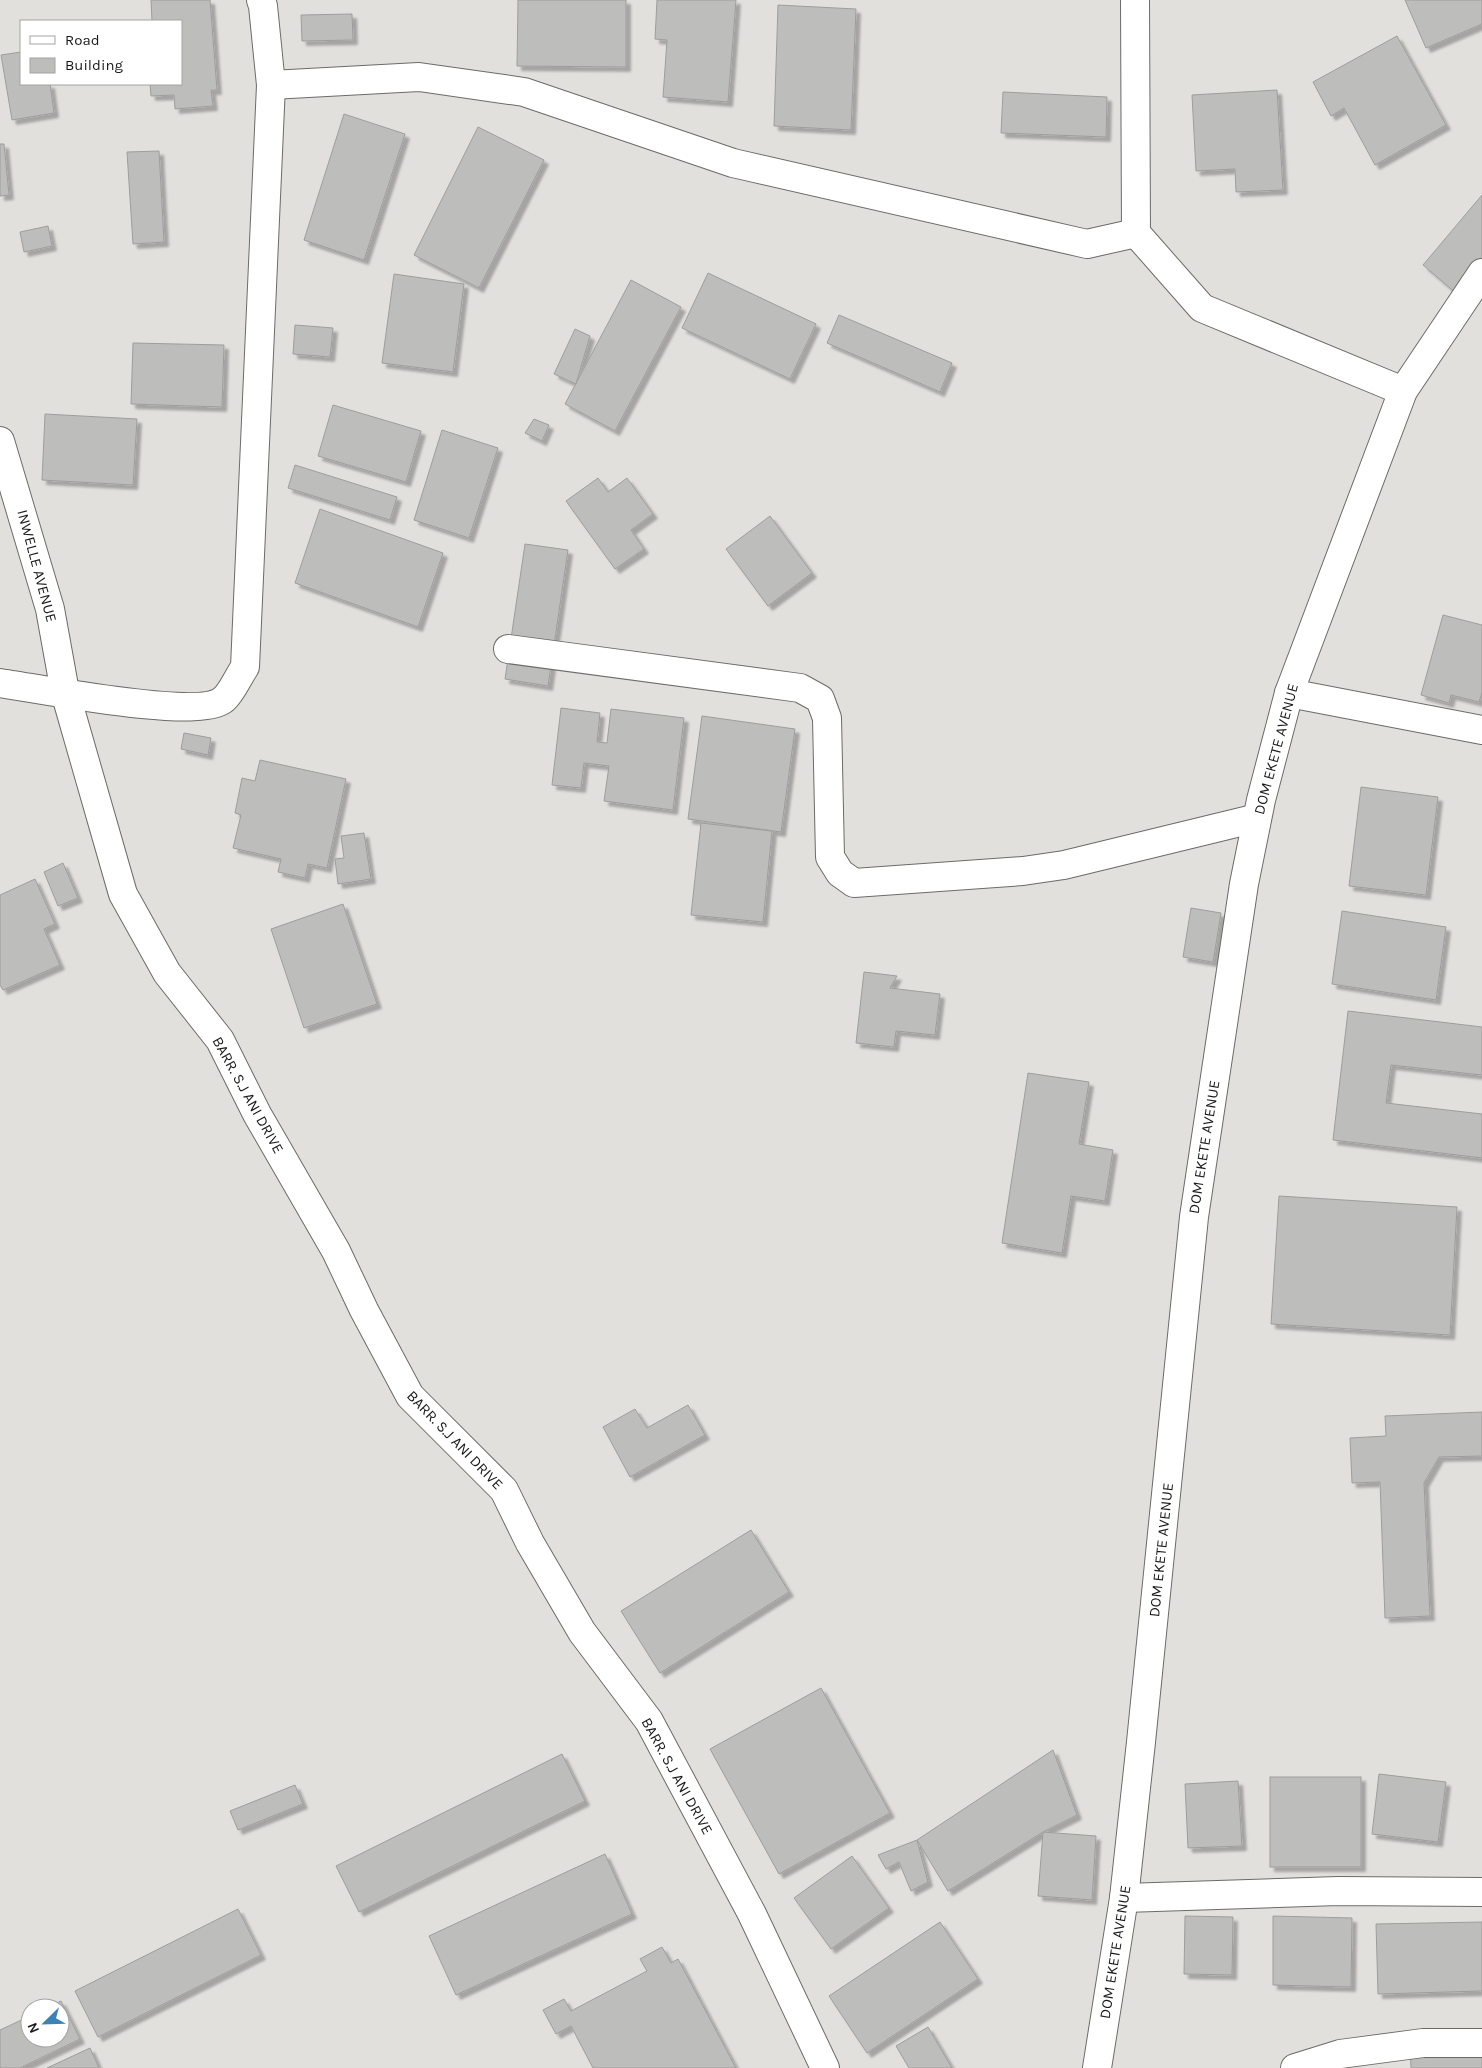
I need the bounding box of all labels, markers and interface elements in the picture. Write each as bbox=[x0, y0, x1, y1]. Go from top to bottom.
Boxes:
legend bbox=[20, 20, 182, 85]
text: Road bbox=[65, 31, 100, 49]
text: Building bbox=[65, 56, 123, 74]
street label: INWELLE AVENUE bbox=[13, 508, 61, 624]
street label: DOM EKETE AVENUE bbox=[1250, 682, 1302, 816]
street label: BARR. S.J ANI DRIVE bbox=[208, 1033, 288, 1157]
street label: DOM EKETE AVENUE bbox=[1185, 1079, 1223, 1215]
street label: BARR. S.J ANI DRIVE bbox=[403, 1387, 507, 1493]
street label: DOM EKETE AVENUE bbox=[1145, 1482, 1177, 1618]
street label: BARR. S.J ANI DRIVE bbox=[637, 1714, 717, 1838]
street label: DOM EKETE AVENUE bbox=[1096, 1884, 1134, 2020]
north arrow bbox=[20, 1998, 70, 2048]
text: N bbox=[24, 2020, 43, 2036]

